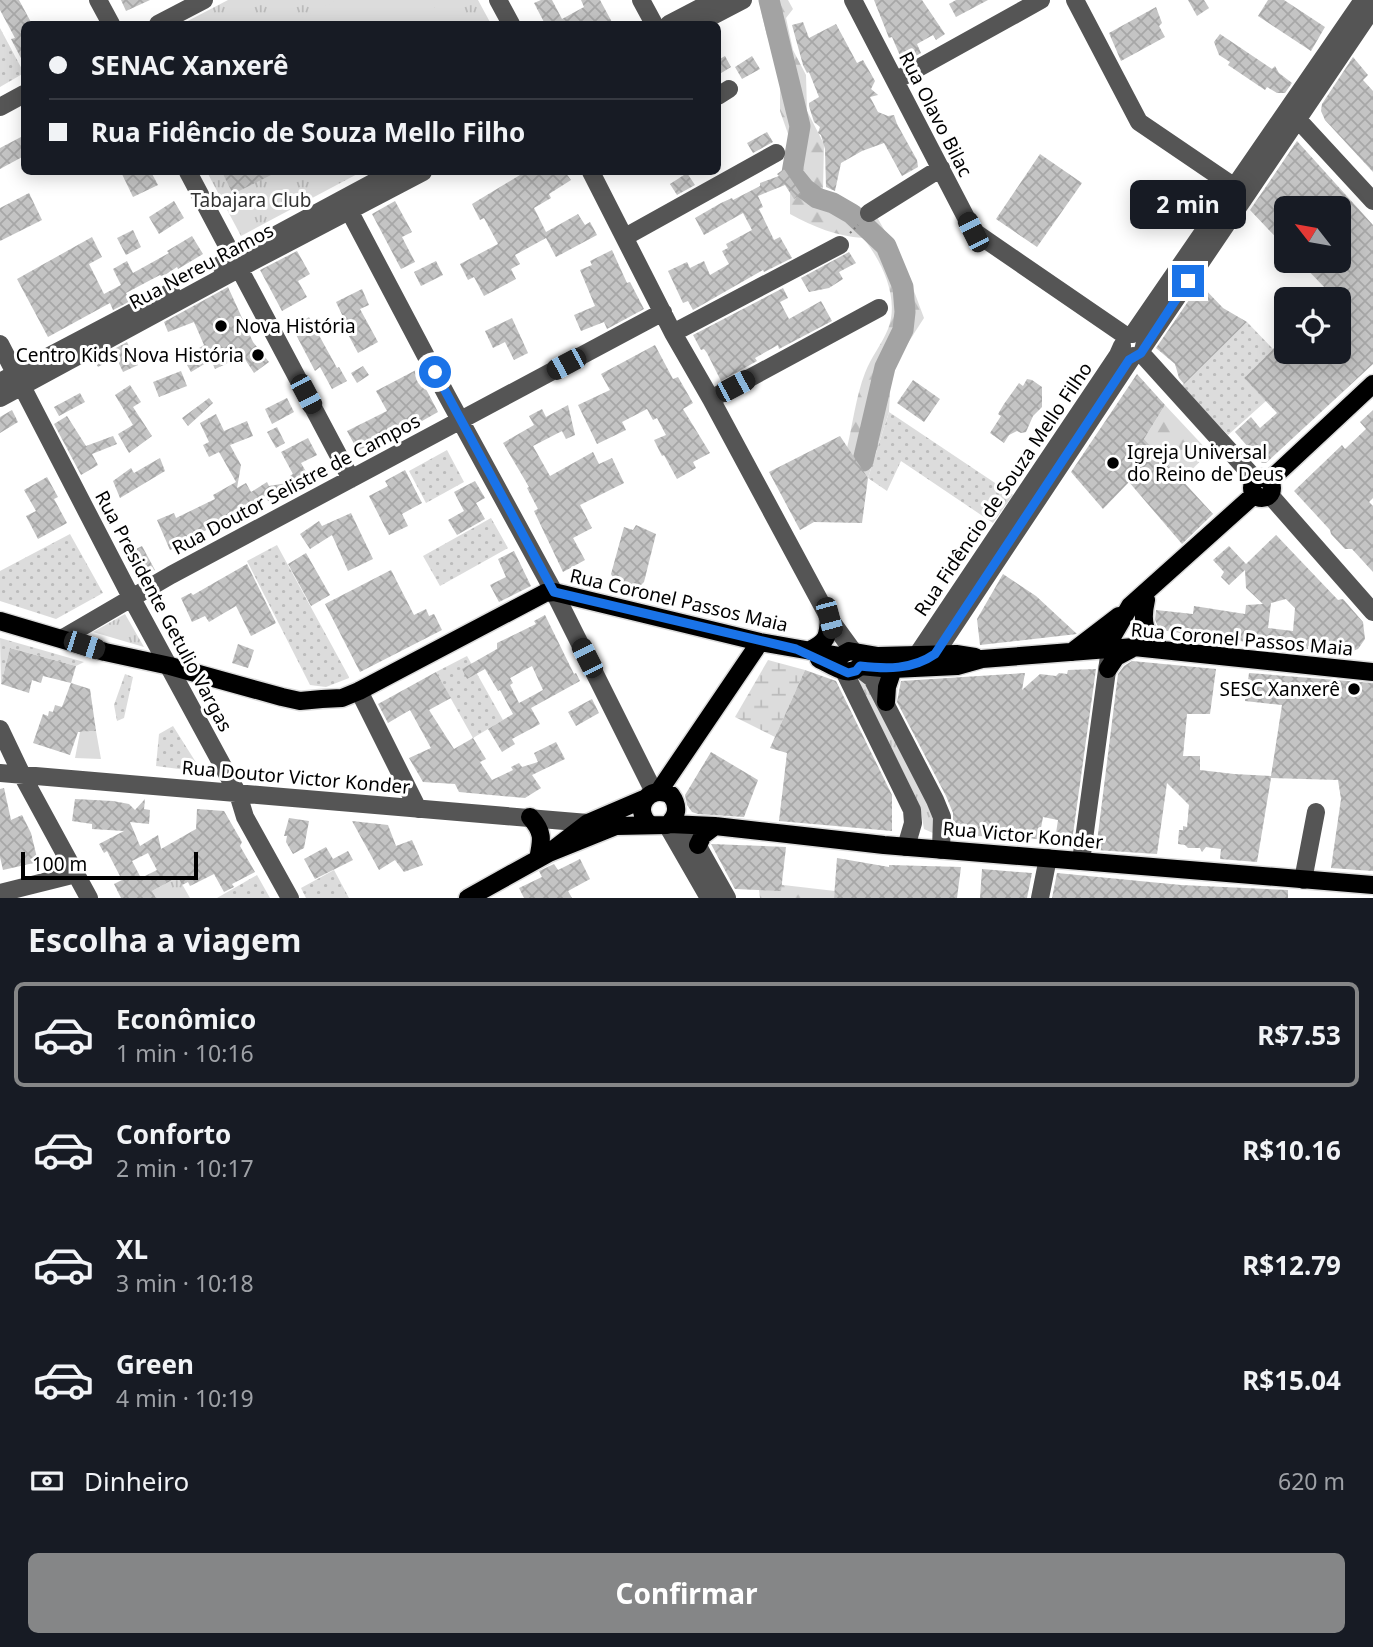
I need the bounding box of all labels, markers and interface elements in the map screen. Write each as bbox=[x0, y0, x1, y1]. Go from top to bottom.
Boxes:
text: SENAC Xanxerê bbox=[91, 47, 289, 83]
street label: Rua Olavo Bilac bbox=[893, 47, 979, 181]
text: Rua Fidêncio de Souza Mello Filho bbox=[91, 114, 525, 150]
callout: 2 min bbox=[1130, 180, 1246, 229]
park label: Tabajara Club bbox=[190, 187, 312, 213]
text: 2 min bbox=[1156, 188, 1220, 220]
north arrow bbox=[1274, 196, 1351, 273]
map controls bbox=[1274, 196, 1351, 364]
car bbox=[955, 209, 992, 255]
street label: Rua Nereu Ramos bbox=[124, 217, 278, 315]
route end bbox=[1172, 265, 1204, 297]
button: locate bbox=[1274, 287, 1351, 364]
place label: Nova História bbox=[235, 313, 356, 339]
marker: Nova História bbox=[213, 318, 229, 334]
place label: Centro Kids Nova História bbox=[16, 342, 244, 368]
car bbox=[543, 345, 590, 383]
marker: Centro Kids Nova História bbox=[250, 347, 266, 363]
route start bbox=[419, 356, 451, 388]
street label: Rua Fidêncio de Souza Mello Filho bbox=[908, 357, 1098, 621]
car bbox=[712, 367, 759, 405]
car bbox=[287, 371, 326, 417]
street label: Rua Doutor Selistre de Campos bbox=[167, 407, 425, 561]
place label: Igreja Universal do Reino de Deus bbox=[1127, 439, 1284, 487]
marker: Igreja Universal do Reino de Deus bbox=[1105, 455, 1121, 471]
street label: Rua Presidente Getulio Vargas bbox=[89, 486, 239, 736]
street label: Rua Coronel Passos Maia bbox=[567, 562, 791, 638]
car bbox=[814, 595, 845, 641]
street label: Rua Coronel Passos Maia bbox=[1130, 616, 1354, 662]
car bbox=[61, 629, 108, 661]
car bbox=[569, 635, 606, 681]
place label: SESC Xanxerê bbox=[1220, 676, 1340, 702]
marker: SESC Xanxerê bbox=[1346, 681, 1362, 697]
street label: Rua Doutor Victor Konder bbox=[181, 754, 411, 800]
street label: Rua Victor Konder bbox=[942, 815, 1104, 855]
scale bar bbox=[21, 849, 198, 881]
text: 100 m bbox=[32, 851, 87, 877]
text: Escolha a viagem bbox=[28, 918, 301, 961]
text: Econômico bbox=[116, 1001, 256, 1037]
icon: car bbox=[32, 1003, 95, 1066]
text: R$7.53 bbox=[1257, 1017, 1341, 1053]
text: 1 min · 10:16 bbox=[116, 1037, 254, 1069]
text: Conforto bbox=[116, 1116, 231, 1152]
icon: car bbox=[32, 1118, 95, 1181]
text: R$10.16 bbox=[1242, 1132, 1341, 1168]
text: 2 min · 10:17 bbox=[116, 1152, 254, 1184]
text: XL bbox=[116, 1231, 148, 1267]
icon: car bbox=[32, 1233, 95, 1296]
text: R$12.79 bbox=[1242, 1247, 1341, 1283]
text: 3 min · 10:18 bbox=[116, 1267, 254, 1299]
text: Green bbox=[116, 1346, 194, 1382]
icon: car bbox=[32, 1348, 95, 1411]
text: R$15.04 bbox=[1242, 1362, 1341, 1398]
text: 4 min · 10:19 bbox=[116, 1382, 254, 1414]
icon: cash bbox=[28, 1462, 66, 1500]
text: Dinheiro bbox=[84, 1463, 189, 1499]
text: 620 m bbox=[1278, 1465, 1345, 1497]
button: Confirmar bbox=[28, 1553, 1345, 1633]

